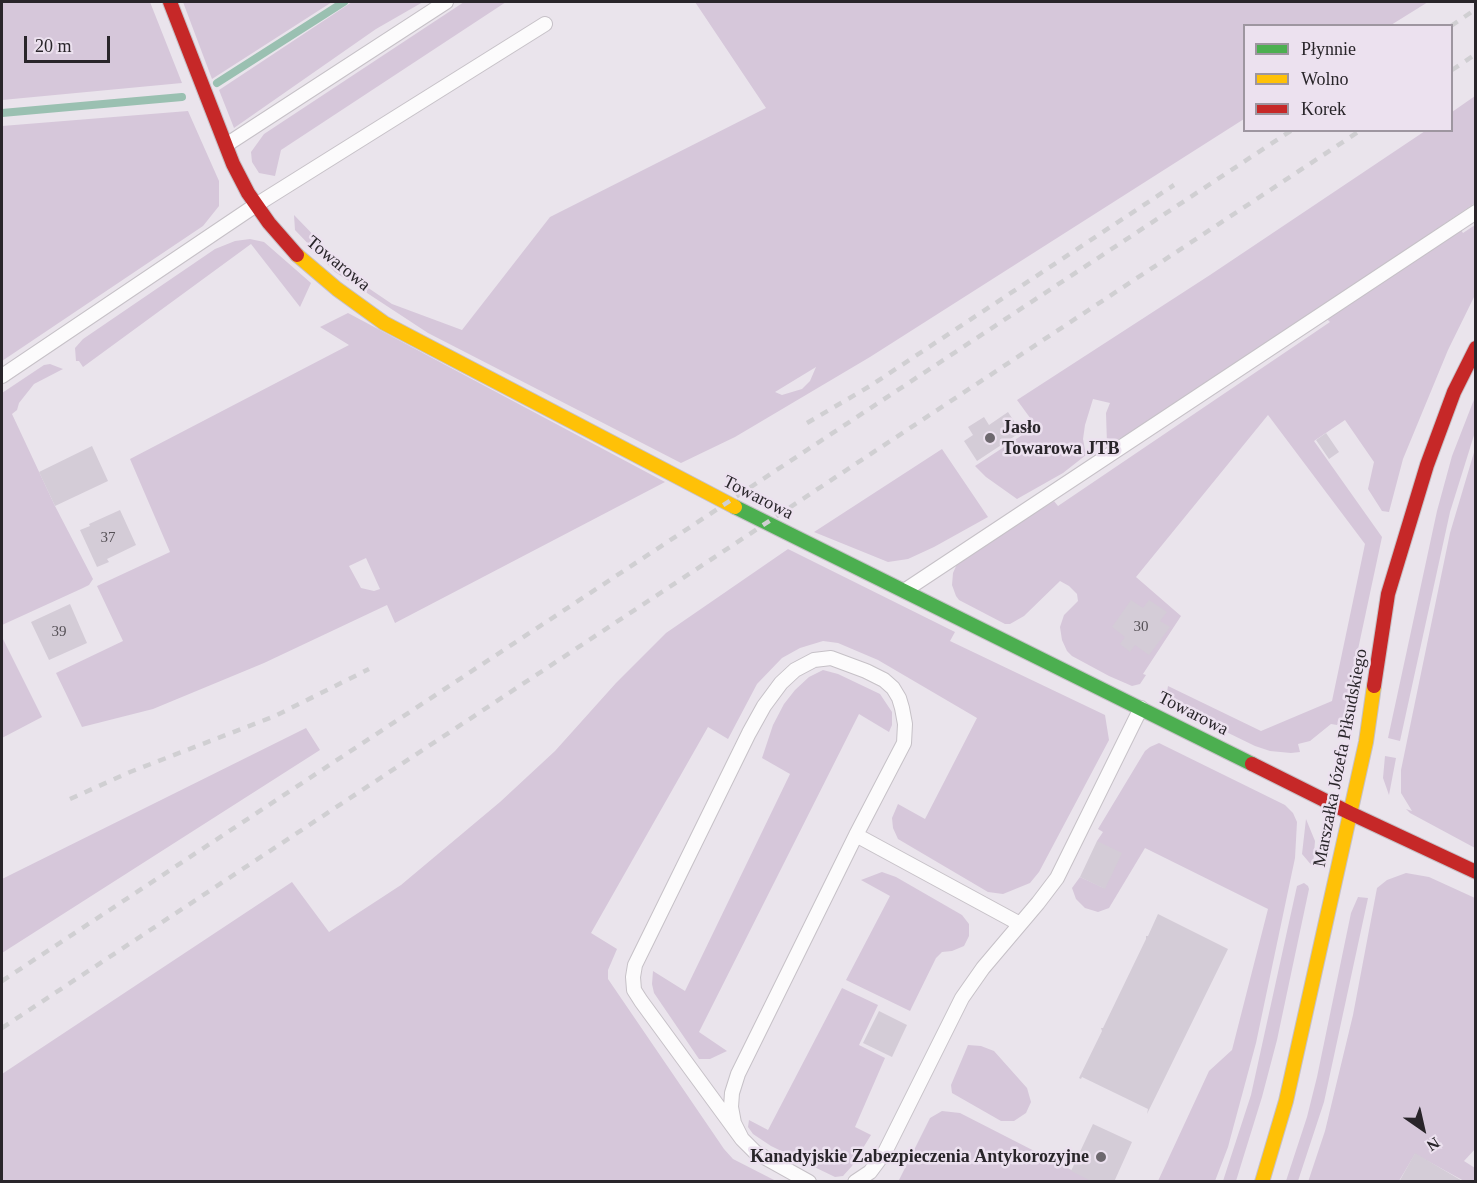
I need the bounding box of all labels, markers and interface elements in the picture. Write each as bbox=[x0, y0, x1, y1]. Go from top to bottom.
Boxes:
scale bar bbox=[27, 24, 112, 62]
legend bbox=[1243, 24, 1453, 132]
text: 20 m bbox=[35, 36, 72, 56]
text: Płynnie bbox=[1301, 39, 1356, 59]
text: Wolno bbox=[1301, 69, 1349, 89]
text: Korek bbox=[1301, 99, 1346, 119]
street label: Towarowa bbox=[302, 232, 374, 296]
place label: Jasło Towarowa JTB bbox=[1002, 417, 1120, 460]
marker: Jasło Towarowa JTB bbox=[983, 431, 997, 445]
street label: Towarowa bbox=[719, 471, 797, 525]
house number: 37 bbox=[100, 529, 116, 547]
house number: 30 bbox=[1134, 618, 1148, 636]
house number: 39 bbox=[52, 623, 66, 641]
street label: Marszałka Józefa Piłsudskiego bbox=[1309, 647, 1373, 869]
street label: Towarowa bbox=[1154, 687, 1232, 741]
north arrow bbox=[1393, 1099, 1453, 1159]
text: N bbox=[1424, 1134, 1443, 1155]
place label: Kanadyjskie Zabezpieczenia Antykorozyjne bbox=[750, 1146, 1089, 1168]
marker: Kanadyjskie Zabezpieczenia Antykorozyjne bbox=[1094, 1150, 1108, 1164]

